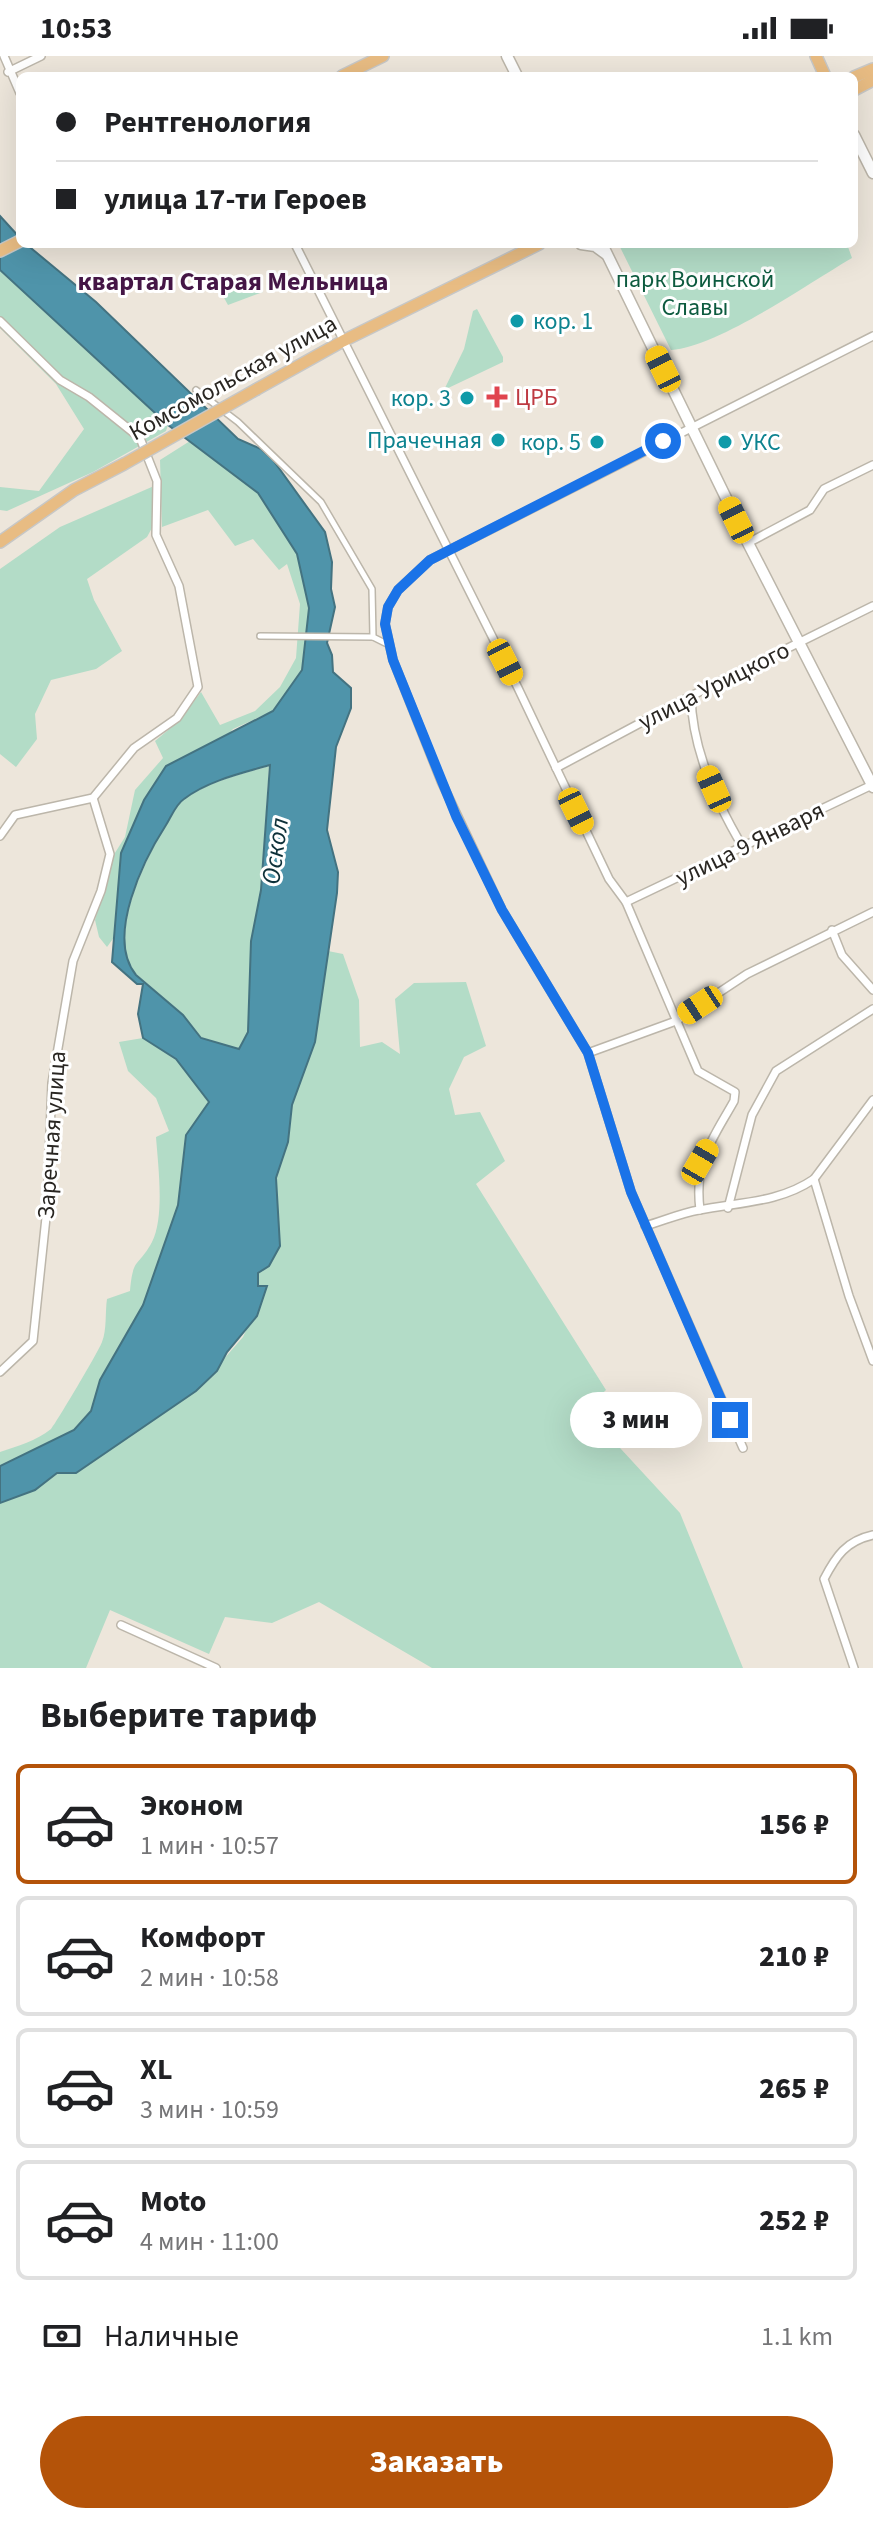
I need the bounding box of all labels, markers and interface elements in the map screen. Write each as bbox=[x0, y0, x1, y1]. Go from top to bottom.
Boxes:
text: 10:53 bbox=[40, 7, 112, 50]
text: Рентгенология bbox=[104, 101, 311, 144]
text: улица 17-ти Героев bbox=[104, 178, 367, 221]
park label: парк Воинской Славы bbox=[616, 262, 774, 325]
district label: квартал Старая Мельница bbox=[77, 263, 389, 300]
place label: кор. 1 bbox=[533, 304, 593, 339]
street label: Комсомольская улица bbox=[123, 306, 343, 450]
marker: кор. 1 bbox=[508, 312, 526, 330]
car bbox=[642, 342, 684, 396]
place label: ЦРБ bbox=[515, 380, 558, 415]
place label: кор. 3 bbox=[391, 381, 451, 416]
marker: ЦРБ bbox=[486, 386, 508, 408]
marker: кор. 3 bbox=[458, 389, 476, 407]
place label: Прачечная bbox=[367, 423, 482, 458]
route start bbox=[645, 423, 681, 459]
place label: кор. 5 bbox=[521, 425, 581, 460]
place label: УКС bbox=[741, 425, 781, 460]
marker: Прачечная bbox=[489, 431, 507, 449]
marker: кор. 5 bbox=[588, 433, 606, 451]
marker: УКС bbox=[716, 433, 734, 451]
car bbox=[715, 493, 757, 547]
street label: улица Урицкого bbox=[632, 633, 796, 739]
car bbox=[483, 635, 527, 689]
car bbox=[693, 762, 735, 816]
car bbox=[555, 784, 597, 838]
street label: улица 9 Января bbox=[670, 793, 830, 895]
water label: Оскол bbox=[252, 815, 298, 887]
car bbox=[673, 982, 727, 1028]
street label: Заречная улица bbox=[29, 1050, 75, 1220]
car bbox=[678, 1135, 722, 1189]
callout: 3 мин bbox=[570, 1392, 702, 1448]
text: 3 мин bbox=[603, 1401, 669, 1438]
route end bbox=[712, 1402, 748, 1438]
text: Выберите тариф bbox=[40, 1690, 317, 1741]
text: Эконом bbox=[140, 1784, 244, 1827]
icon: car bbox=[44, 1788, 116, 1860]
text: 156 ₽ bbox=[759, 1803, 829, 1846]
text: 1 мин · 10:57 bbox=[140, 1827, 279, 1864]
text: Комфорт bbox=[140, 1916, 266, 1959]
icon: car bbox=[44, 1920, 116, 1992]
text: 210 ₽ bbox=[759, 1935, 829, 1978]
text: 2 мин · 10:58 bbox=[140, 1959, 279, 1996]
text: XL bbox=[140, 2048, 173, 2091]
icon: car bbox=[44, 2052, 116, 2124]
text: 265 ₽ bbox=[759, 2067, 829, 2110]
text: 3 мин · 10:59 bbox=[140, 2091, 279, 2128]
text: Moto bbox=[140, 2180, 206, 2223]
icon: car bbox=[44, 2184, 116, 2256]
text: 252 ₽ bbox=[759, 2199, 829, 2242]
text: 4 мин · 11:00 bbox=[140, 2223, 279, 2260]
icon: cash bbox=[40, 2314, 84, 2358]
text: Наличные bbox=[104, 2315, 239, 2358]
text: 1.1 km bbox=[761, 2318, 833, 2355]
button: Заказать bbox=[40, 2416, 833, 2508]

